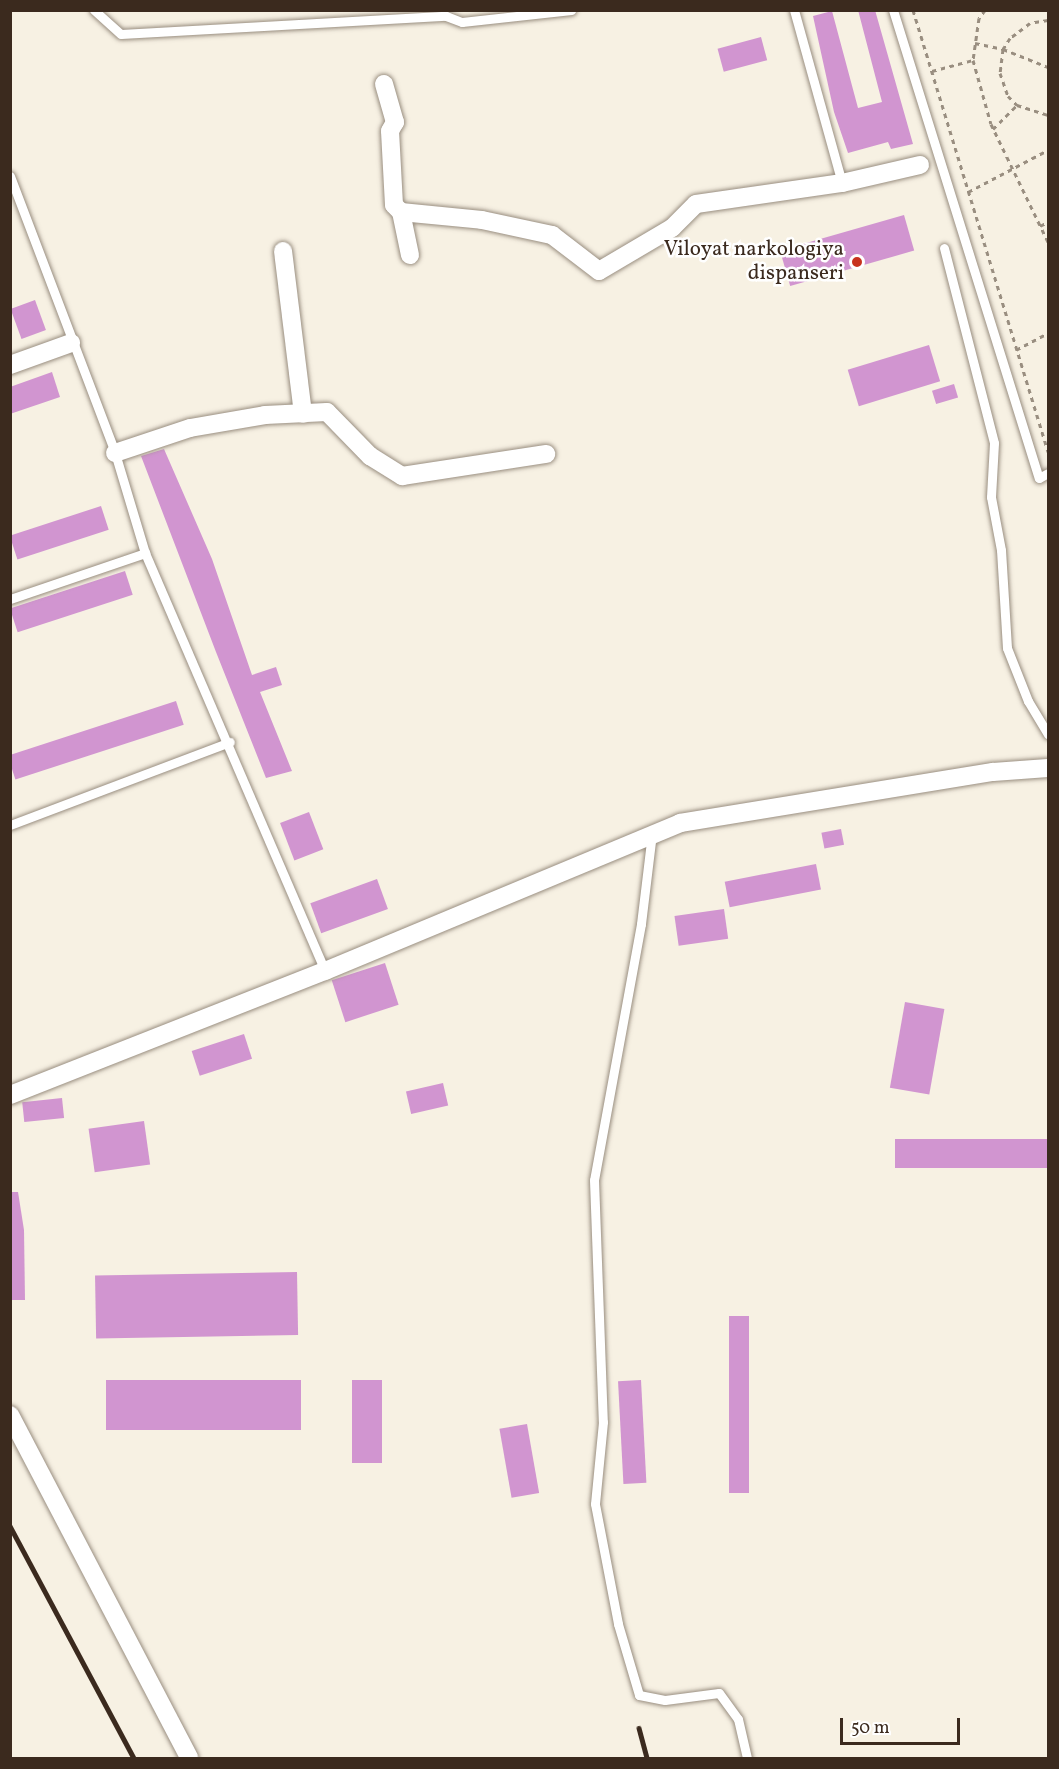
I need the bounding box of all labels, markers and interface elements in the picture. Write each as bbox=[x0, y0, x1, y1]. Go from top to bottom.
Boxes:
place label: Viloyat narkologiya dispanseri bbox=[664, 237, 844, 287]
marker: Viloyat narkologiya dispanseri bbox=[848, 253, 866, 271]
scale bar bbox=[843, 1706, 963, 1744]
text: 50 m bbox=[851, 1716, 890, 1741]

